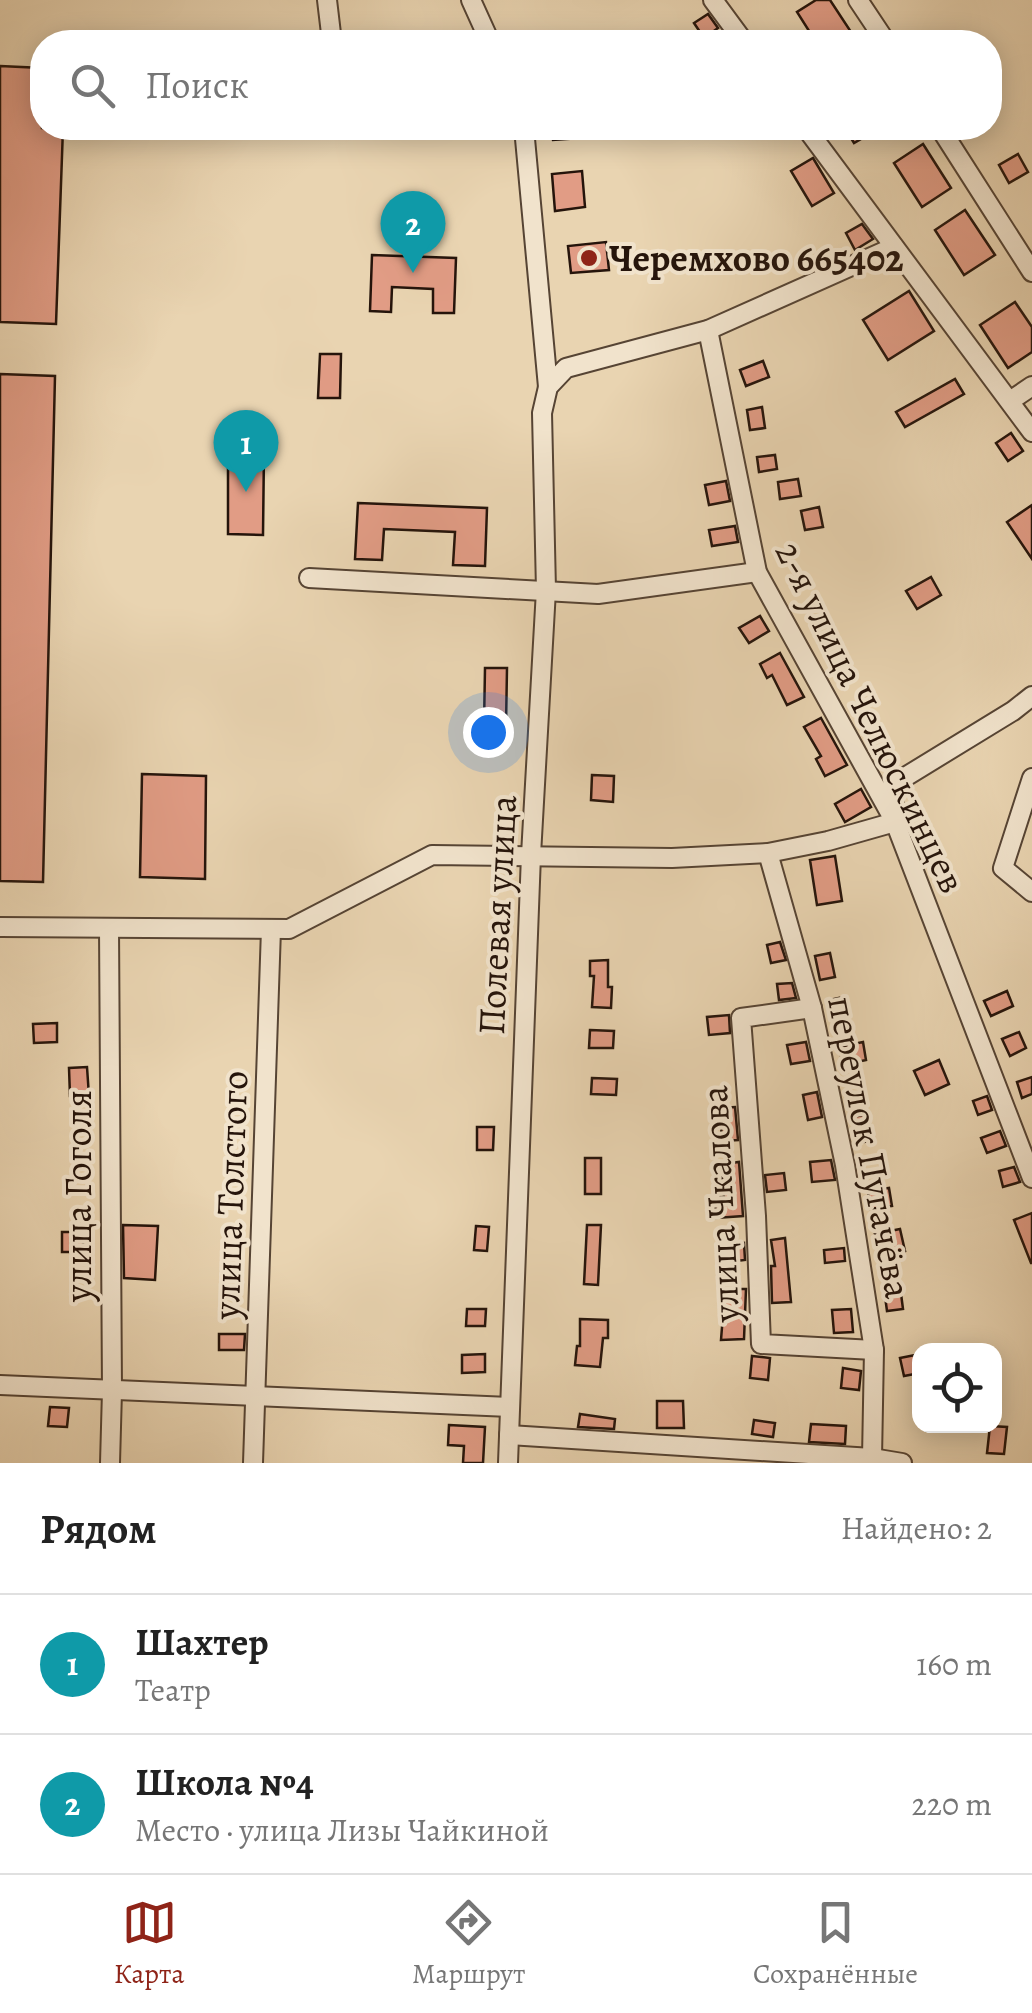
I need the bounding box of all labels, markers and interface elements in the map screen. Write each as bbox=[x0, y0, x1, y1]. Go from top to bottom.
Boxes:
search box bbox=[30, 30, 1002, 140]
icon: search bbox=[65, 58, 120, 113]
text: Поиск bbox=[145, 59, 249, 111]
pin: 2 bbox=[380, 190, 446, 273]
place label: Черемхово 665402 bbox=[609, 232, 904, 284]
marker: Черемхово 665402 bbox=[578, 247, 600, 269]
pin: 1 bbox=[214, 410, 278, 492]
street label: 2-я улица Челюскинцев bbox=[763, 532, 979, 902]
your location bbox=[463, 707, 514, 758]
street label: Полевая улица bbox=[465, 793, 529, 1036]
street label: переулок Пугачёва bbox=[815, 992, 925, 1303]
street label: улица Толстого bbox=[200, 1070, 260, 1321]
street label: улица Чкалова bbox=[688, 1084, 752, 1325]
street label: улица Гоголя bbox=[52, 1090, 104, 1303]
map controls bbox=[912, 1343, 1002, 1433]
button: locate bbox=[912, 1343, 1002, 1433]
text: Рядом bbox=[40, 1500, 157, 1557]
text: Найдено: 2 bbox=[841, 1506, 992, 1550]
text: Шахтер bbox=[135, 1616, 269, 1668]
text: 1 bbox=[67, 1642, 78, 1686]
text: 160 m bbox=[916, 1642, 992, 1686]
text: Театр bbox=[135, 1668, 211, 1712]
text: Школа №4 bbox=[135, 1756, 314, 1808]
text: 2 bbox=[65, 1782, 80, 1826]
text: 220 m bbox=[912, 1782, 992, 1826]
text: Место · улица Лизы Чайкиной bbox=[135, 1808, 549, 1852]
tab: Карта bbox=[114, 1895, 184, 1993]
tab: Маршрут bbox=[412, 1895, 525, 1993]
tab: Сохранённые bbox=[753, 1895, 918, 1993]

